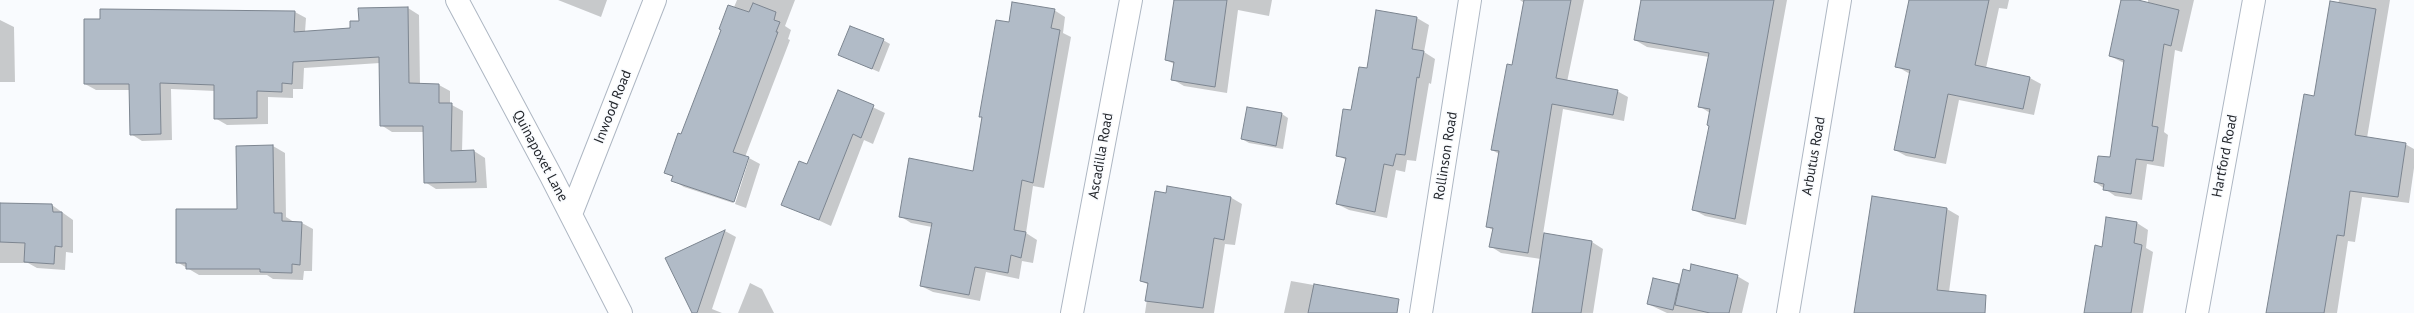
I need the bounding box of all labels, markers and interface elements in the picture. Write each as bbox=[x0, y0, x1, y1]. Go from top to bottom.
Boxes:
street label: Inwood Road bbox=[591, 68, 635, 146]
street label: Quinapoxet Lane bbox=[509, 107, 571, 205]
street label: Rollinson Road bbox=[1431, 111, 1461, 201]
street label: Ascadilla Road bbox=[1085, 112, 1117, 200]
street label: Hartford Road bbox=[2209, 113, 2241, 199]
street label: Arbutus Road bbox=[1799, 115, 1829, 197]

